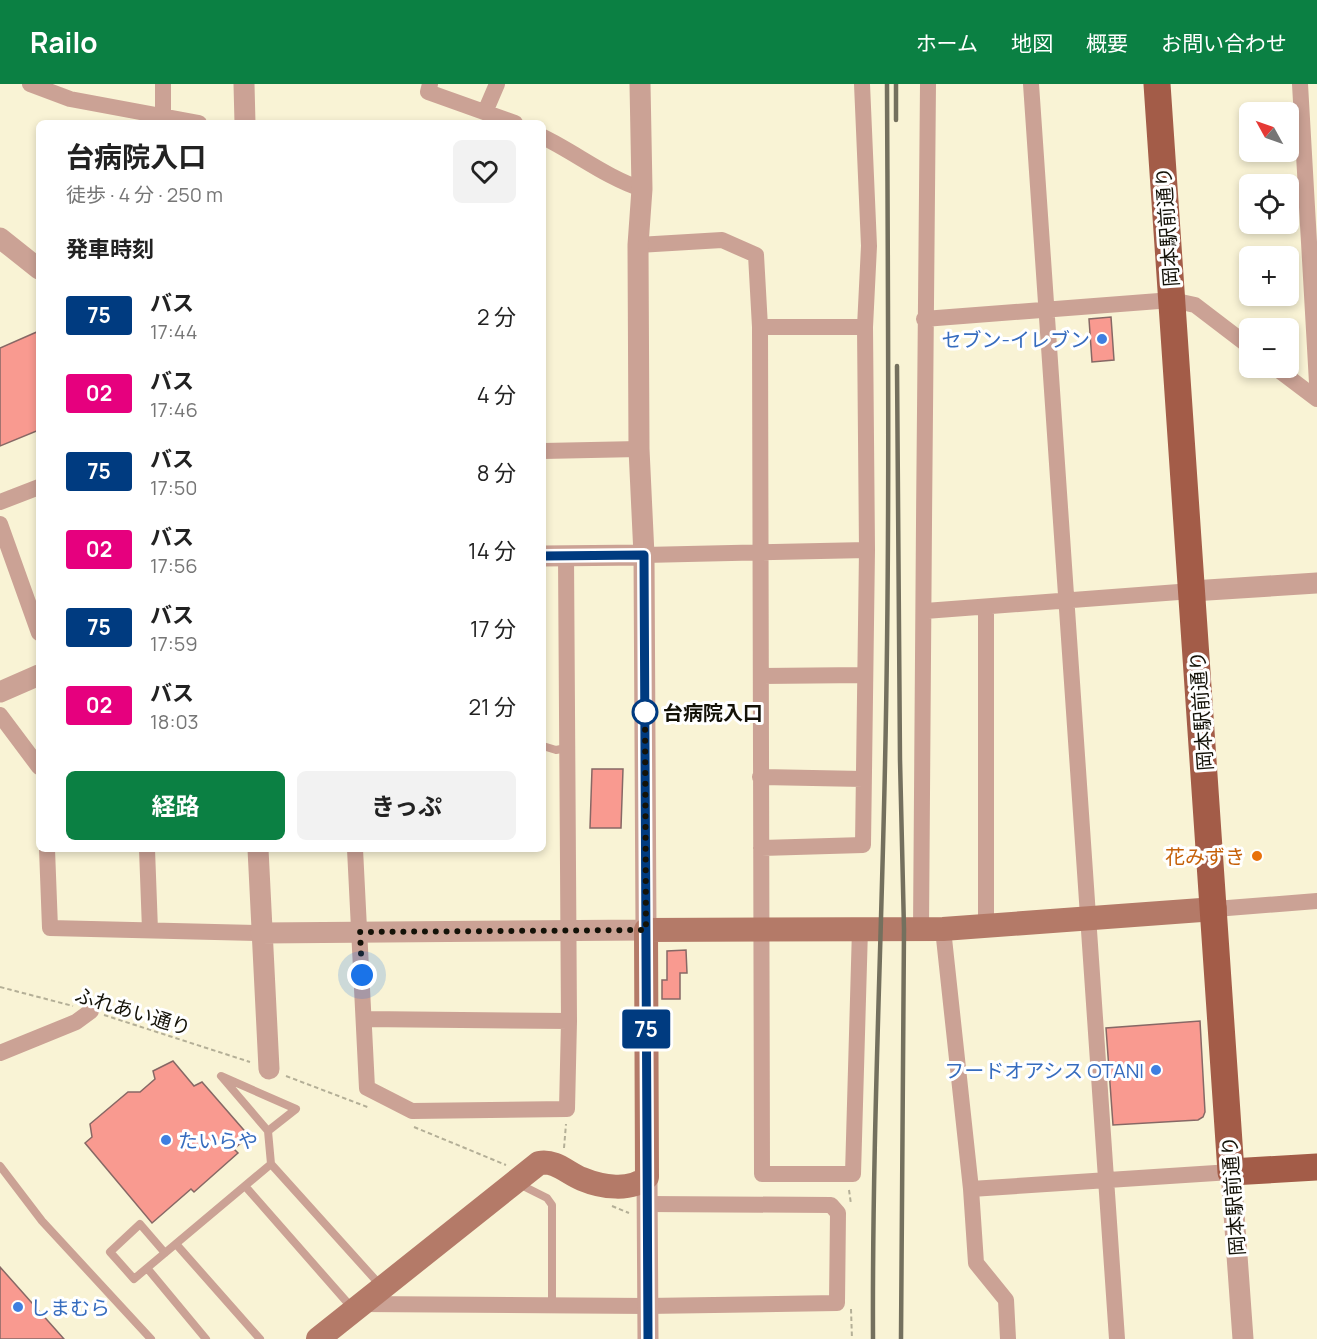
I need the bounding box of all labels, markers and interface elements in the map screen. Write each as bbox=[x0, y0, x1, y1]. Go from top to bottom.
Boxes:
text: Railo bbox=[30, 23, 98, 61]
text: ホーム bbox=[916, 29, 978, 57]
text: 地図 bbox=[1011, 29, 1053, 57]
text: 概要 bbox=[1086, 29, 1128, 57]
text: お問い合わせ bbox=[1161, 29, 1287, 57]
north arrow bbox=[1239, 102, 1299, 162]
map controls bbox=[1239, 102, 1299, 378]
text: 台病院入口 bbox=[66, 137, 206, 175]
button: heart bbox=[453, 140, 516, 203]
street label: 岡本駅前通り bbox=[1149, 166, 1185, 288]
button: locate bbox=[1239, 174, 1299, 234]
text: 徒歩 · 4 分 · 250 m bbox=[66, 181, 223, 208]
text: 発車時刻 bbox=[66, 234, 154, 264]
button: + bbox=[1239, 246, 1299, 306]
text: バス bbox=[150, 288, 194, 318]
text: 75 bbox=[87, 301, 111, 329]
text: 2 分 bbox=[477, 302, 516, 332]
text: 17:44 bbox=[150, 318, 198, 345]
button: − bbox=[1239, 318, 1299, 378]
place label: セブン-イレブン bbox=[942, 326, 1090, 353]
marker: セブン-イレブン bbox=[1095, 332, 1109, 346]
text: バス bbox=[150, 366, 194, 396]
text: 02 bbox=[86, 379, 112, 407]
text: 4 分 bbox=[477, 380, 516, 410]
text: 17:46 bbox=[150, 396, 198, 423]
text: バス bbox=[150, 444, 194, 474]
text: 75 bbox=[87, 457, 111, 485]
text: 8 分 bbox=[477, 458, 516, 488]
text: 17:50 bbox=[150, 474, 198, 501]
text: バス bbox=[150, 522, 194, 552]
text: 02 bbox=[86, 535, 112, 563]
text: 14 分 bbox=[468, 536, 516, 566]
text: 17:56 bbox=[150, 552, 198, 579]
text: バス bbox=[150, 600, 194, 630]
text: 75 bbox=[87, 613, 111, 641]
text: 17 分 bbox=[470, 614, 516, 644]
text: 17:59 bbox=[150, 630, 198, 657]
street label: 岡本駅前通り bbox=[1183, 650, 1219, 772]
text: バス bbox=[150, 678, 194, 708]
text: 02 bbox=[86, 691, 112, 719]
text: 21 分 bbox=[468, 692, 516, 722]
marker: 台病院入口 bbox=[632, 699, 658, 725]
place label: 台病院入口 bbox=[663, 699, 763, 726]
text: 18:03 bbox=[150, 708, 199, 735]
button: 経路 bbox=[66, 771, 285, 840]
button: きっぷ bbox=[297, 771, 516, 840]
place label: 花みずき bbox=[1165, 843, 1245, 870]
marker: 花みずき bbox=[1250, 849, 1264, 863]
your location bbox=[347, 960, 377, 990]
street label: ふれあい通り bbox=[72, 981, 194, 1041]
line badge: 75 bbox=[619, 1010, 673, 1048]
text: 75 bbox=[634, 1015, 658, 1043]
place label: フードオアシス OTANI bbox=[944, 1057, 1144, 1084]
marker: フードオアシス OTANI bbox=[1149, 1063, 1163, 1077]
place label: たいらや bbox=[178, 1127, 258, 1154]
marker: たいらや bbox=[159, 1133, 173, 1147]
street label: 岡本駅前通り bbox=[1215, 1135, 1251, 1257]
place label: しまむら bbox=[30, 1294, 110, 1321]
marker: しまむら bbox=[11, 1300, 25, 1314]

